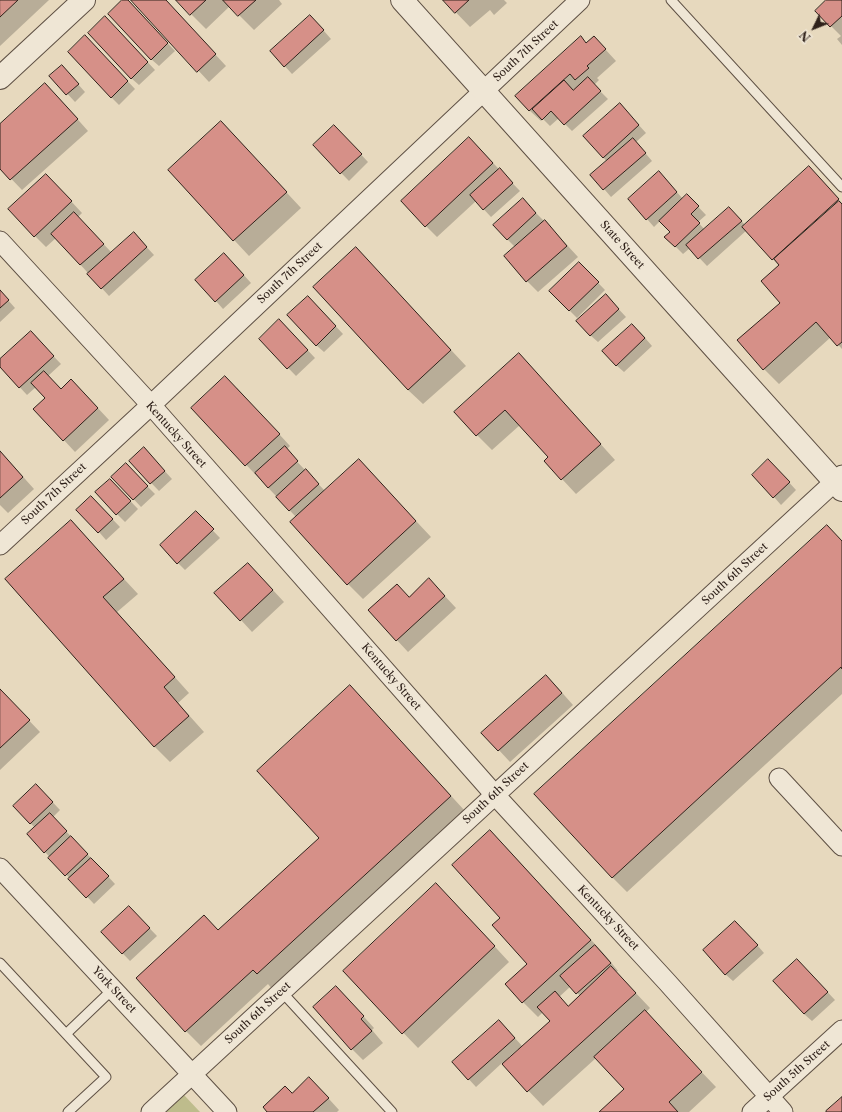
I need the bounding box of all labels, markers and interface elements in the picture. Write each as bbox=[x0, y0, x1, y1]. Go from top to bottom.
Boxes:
north arrow bbox=[794, 8, 834, 48]
street label: South 7th Street bbox=[491, 17, 561, 85]
text: N bbox=[797, 28, 814, 44]
street label: State Street bbox=[597, 218, 647, 272]
street label: South 7th Street bbox=[255, 239, 325, 307]
street label: Kentucky Street bbox=[143, 399, 209, 471]
street label: South 7th Street bbox=[19, 460, 89, 528]
street label: South 6th Street bbox=[699, 540, 771, 608]
street label: Kentucky Street bbox=[358, 641, 424, 713]
street label: South 6th Street bbox=[460, 759, 532, 827]
street label: Kentucky Street bbox=[574, 883, 642, 953]
street label: York Street bbox=[89, 964, 139, 1016]
street label: South 6th Street bbox=[222, 979, 294, 1047]
street label: South 5th Street bbox=[761, 1038, 833, 1104]

